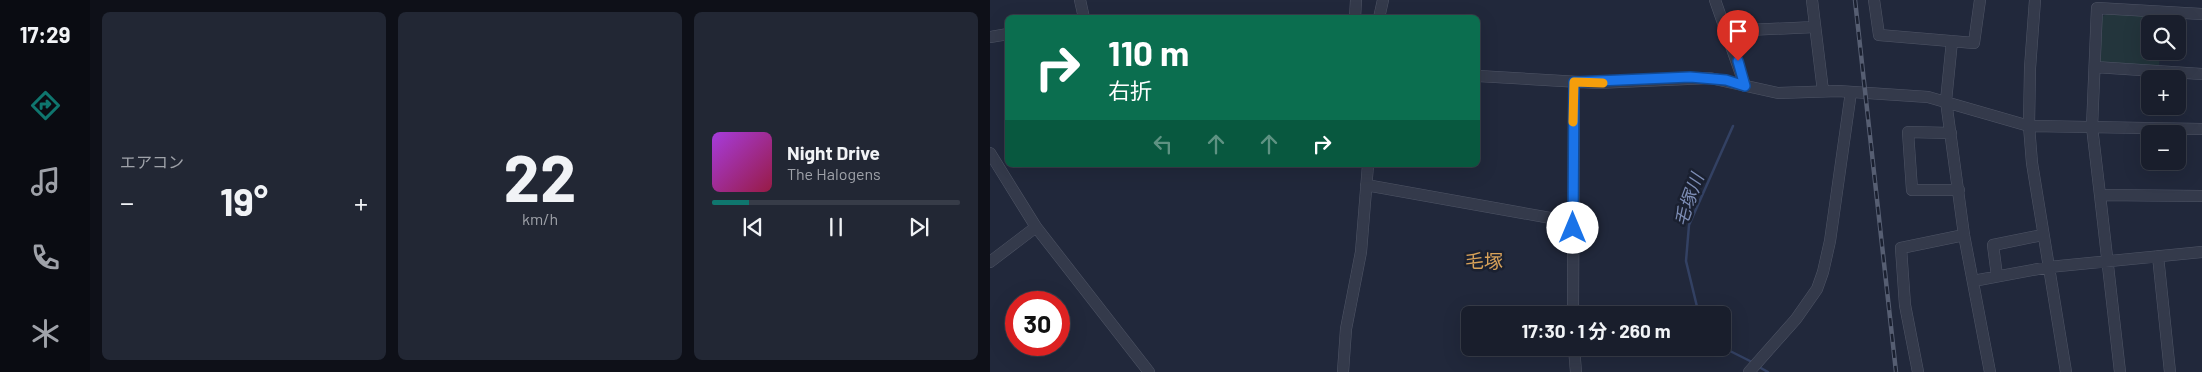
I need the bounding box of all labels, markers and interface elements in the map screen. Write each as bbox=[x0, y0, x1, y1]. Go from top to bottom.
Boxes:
pin bbox=[1717, 10, 1759, 61]
map controls bbox=[2141, 15, 2186, 170]
button: search bbox=[2141, 15, 2186, 60]
icon: arrive bbox=[1724, 17, 1752, 45]
text: 17:29 bbox=[20, 21, 70, 47]
text: 110 m bbox=[1108, 31, 1189, 73]
icon: right bbox=[1025, 35, 1090, 100]
button: + bbox=[2141, 70, 2186, 115]
text: 右折 bbox=[1108, 77, 1152, 103]
icon: directions bbox=[28, 88, 63, 123]
button: − bbox=[2141, 125, 2186, 170]
icon: left bbox=[1149, 130, 1177, 158]
icon: ahead bbox=[1202, 130, 1230, 158]
icon: ahead bbox=[1255, 130, 1283, 158]
icon: right bbox=[1308, 130, 1336, 158]
text: 22 bbox=[504, 137, 576, 215]
text: Night Drive bbox=[787, 141, 880, 164]
text: エアコン bbox=[120, 152, 184, 171]
icon: music bbox=[28, 164, 63, 199]
text: The Halogens bbox=[787, 164, 881, 183]
water label: 毛塚川 bbox=[1668, 169, 1708, 229]
text: 19° bbox=[220, 178, 268, 224]
text: − bbox=[120, 185, 134, 219]
text: + bbox=[354, 185, 368, 219]
position arrow bbox=[1546, 201, 1598, 253]
text: km/h bbox=[522, 209, 558, 228]
icon: previous bbox=[739, 213, 767, 241]
icon: pause bbox=[822, 213, 850, 241]
icon: next bbox=[905, 213, 933, 241]
icon: phone bbox=[28, 240, 63, 275]
district label: 毛塚 bbox=[1465, 249, 1503, 272]
speed limit sign: 30 bbox=[1005, 291, 1070, 356]
icon: climate bbox=[28, 316, 63, 351]
text: 17:30 · 1 分 · 260 m bbox=[1521, 319, 1671, 342]

